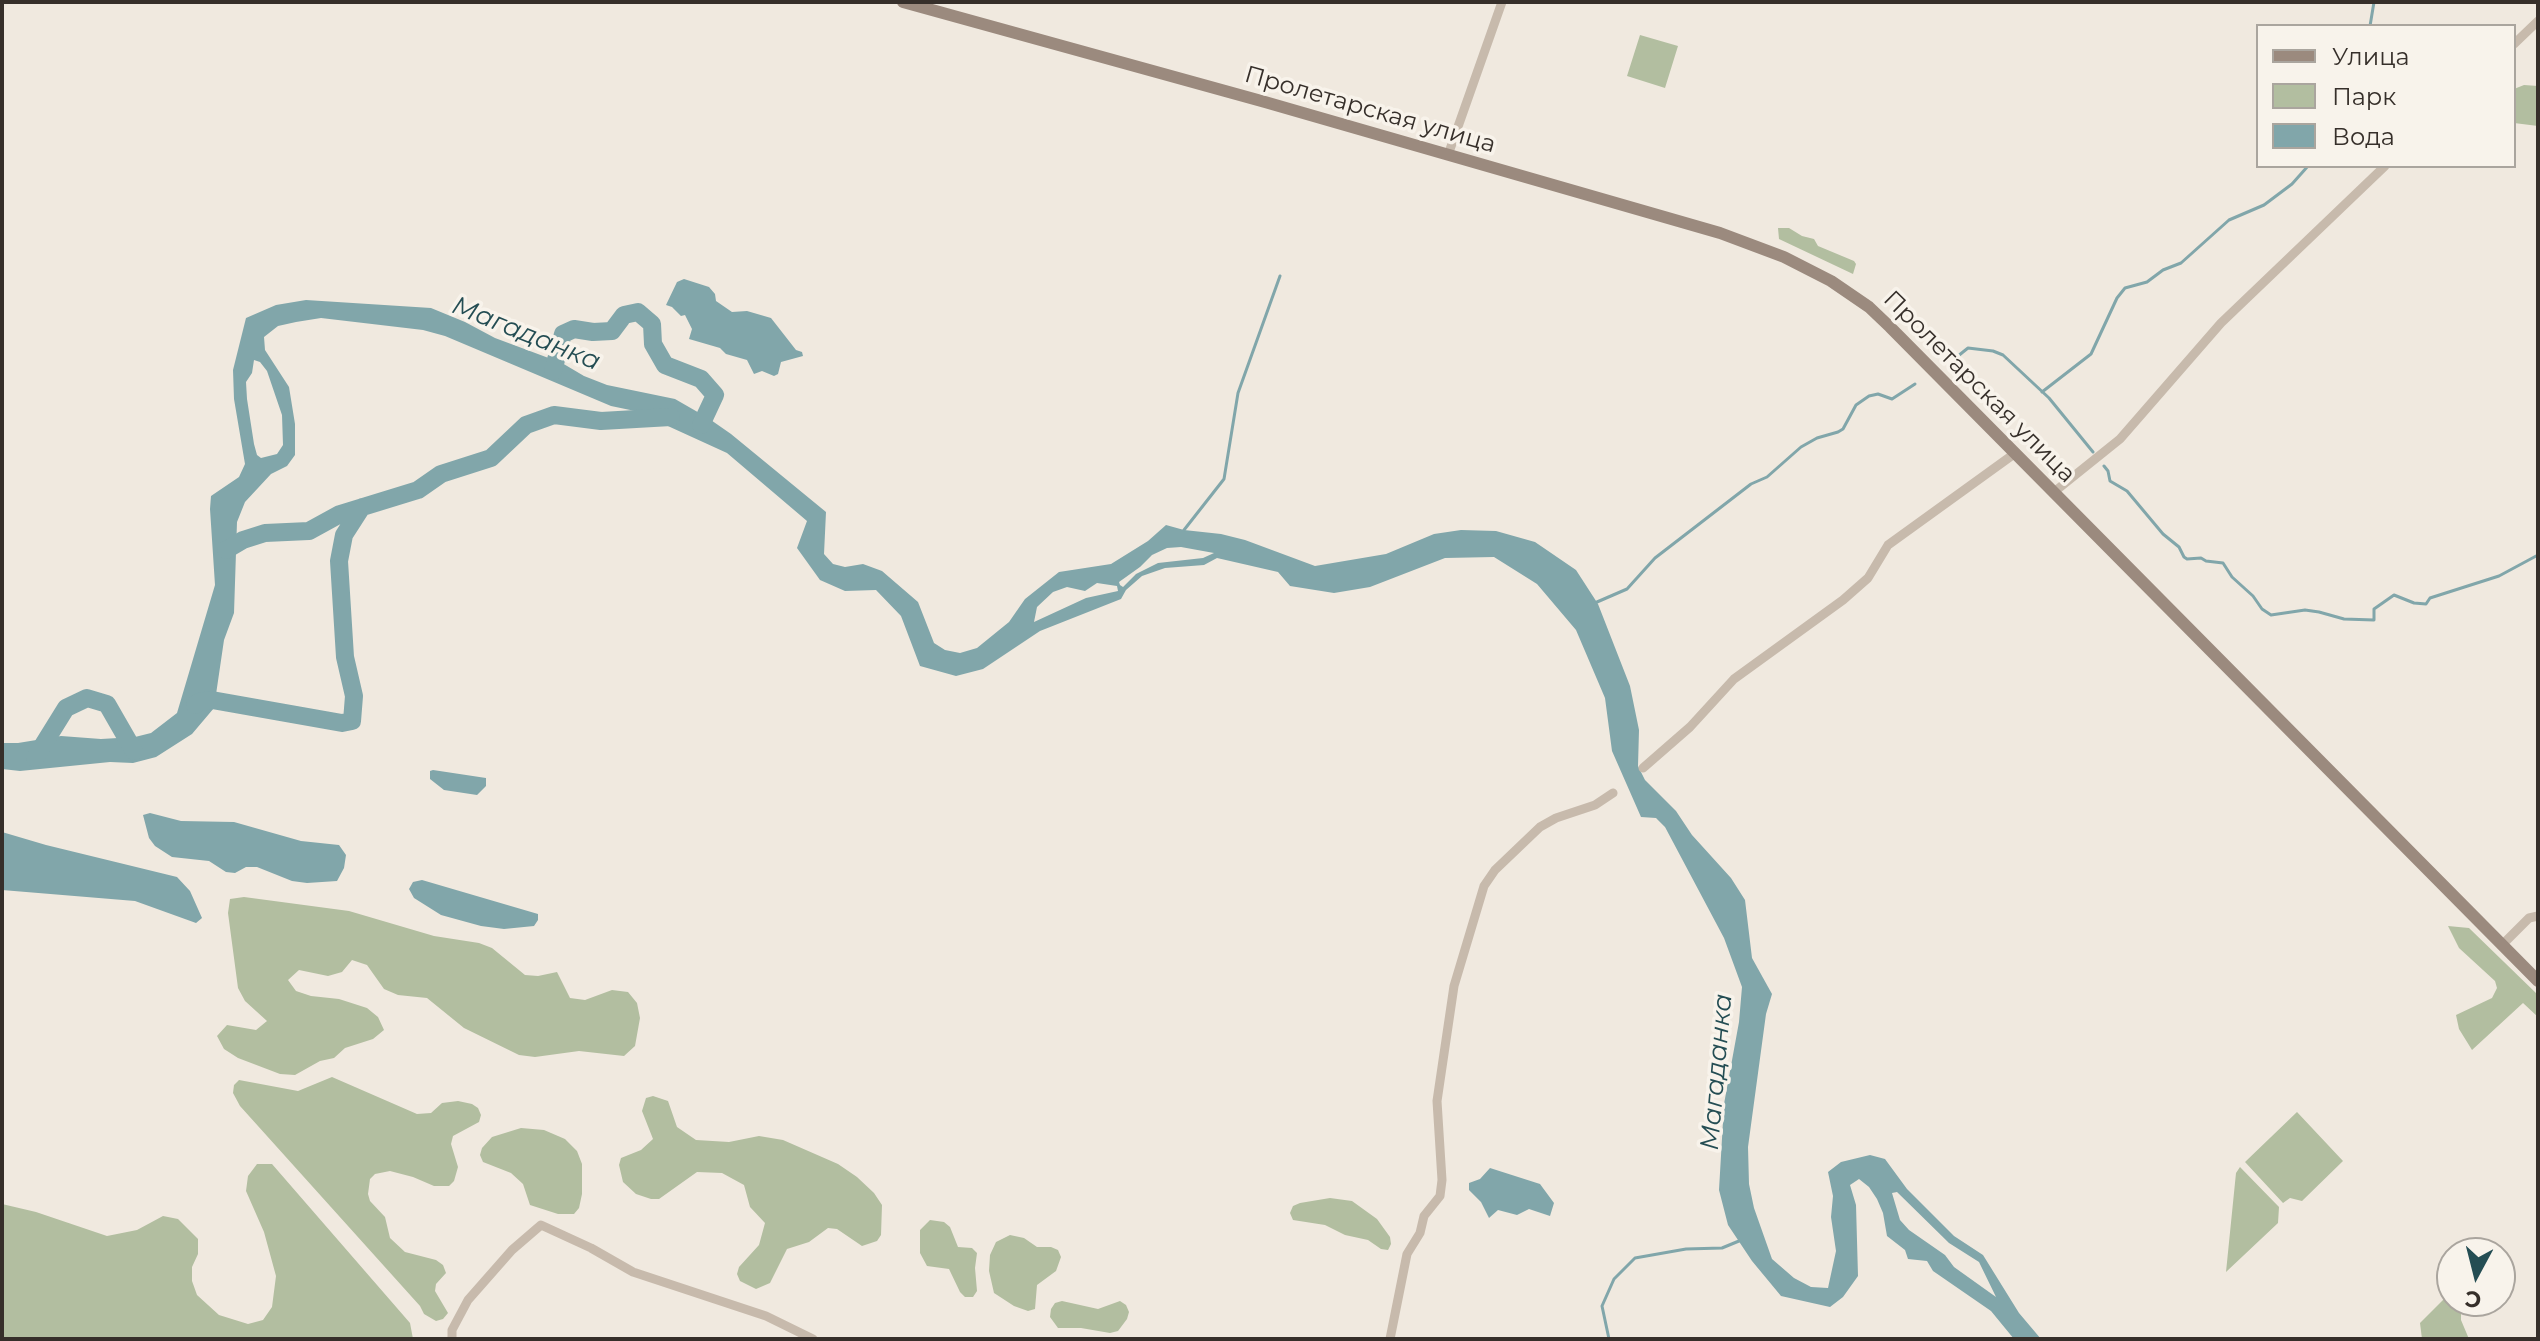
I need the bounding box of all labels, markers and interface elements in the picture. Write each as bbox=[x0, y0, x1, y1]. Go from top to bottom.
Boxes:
legend bbox=[2256, 24, 2516, 168]
text: Улица bbox=[2332, 42, 2410, 71]
street label: Пролетарская улица bbox=[1241, 60, 1499, 160]
text: Парк bbox=[2332, 82, 2396, 111]
text: Вода bbox=[2332, 122, 2395, 151]
street label: Пролетарская улица bbox=[1877, 285, 2081, 489]
water label: Магаданка bbox=[447, 290, 605, 378]
water label: Магаданка bbox=[1695, 992, 1739, 1152]
north arrow bbox=[2436, 1237, 2516, 1317]
text: С bbox=[2464, 1285, 2483, 1314]

